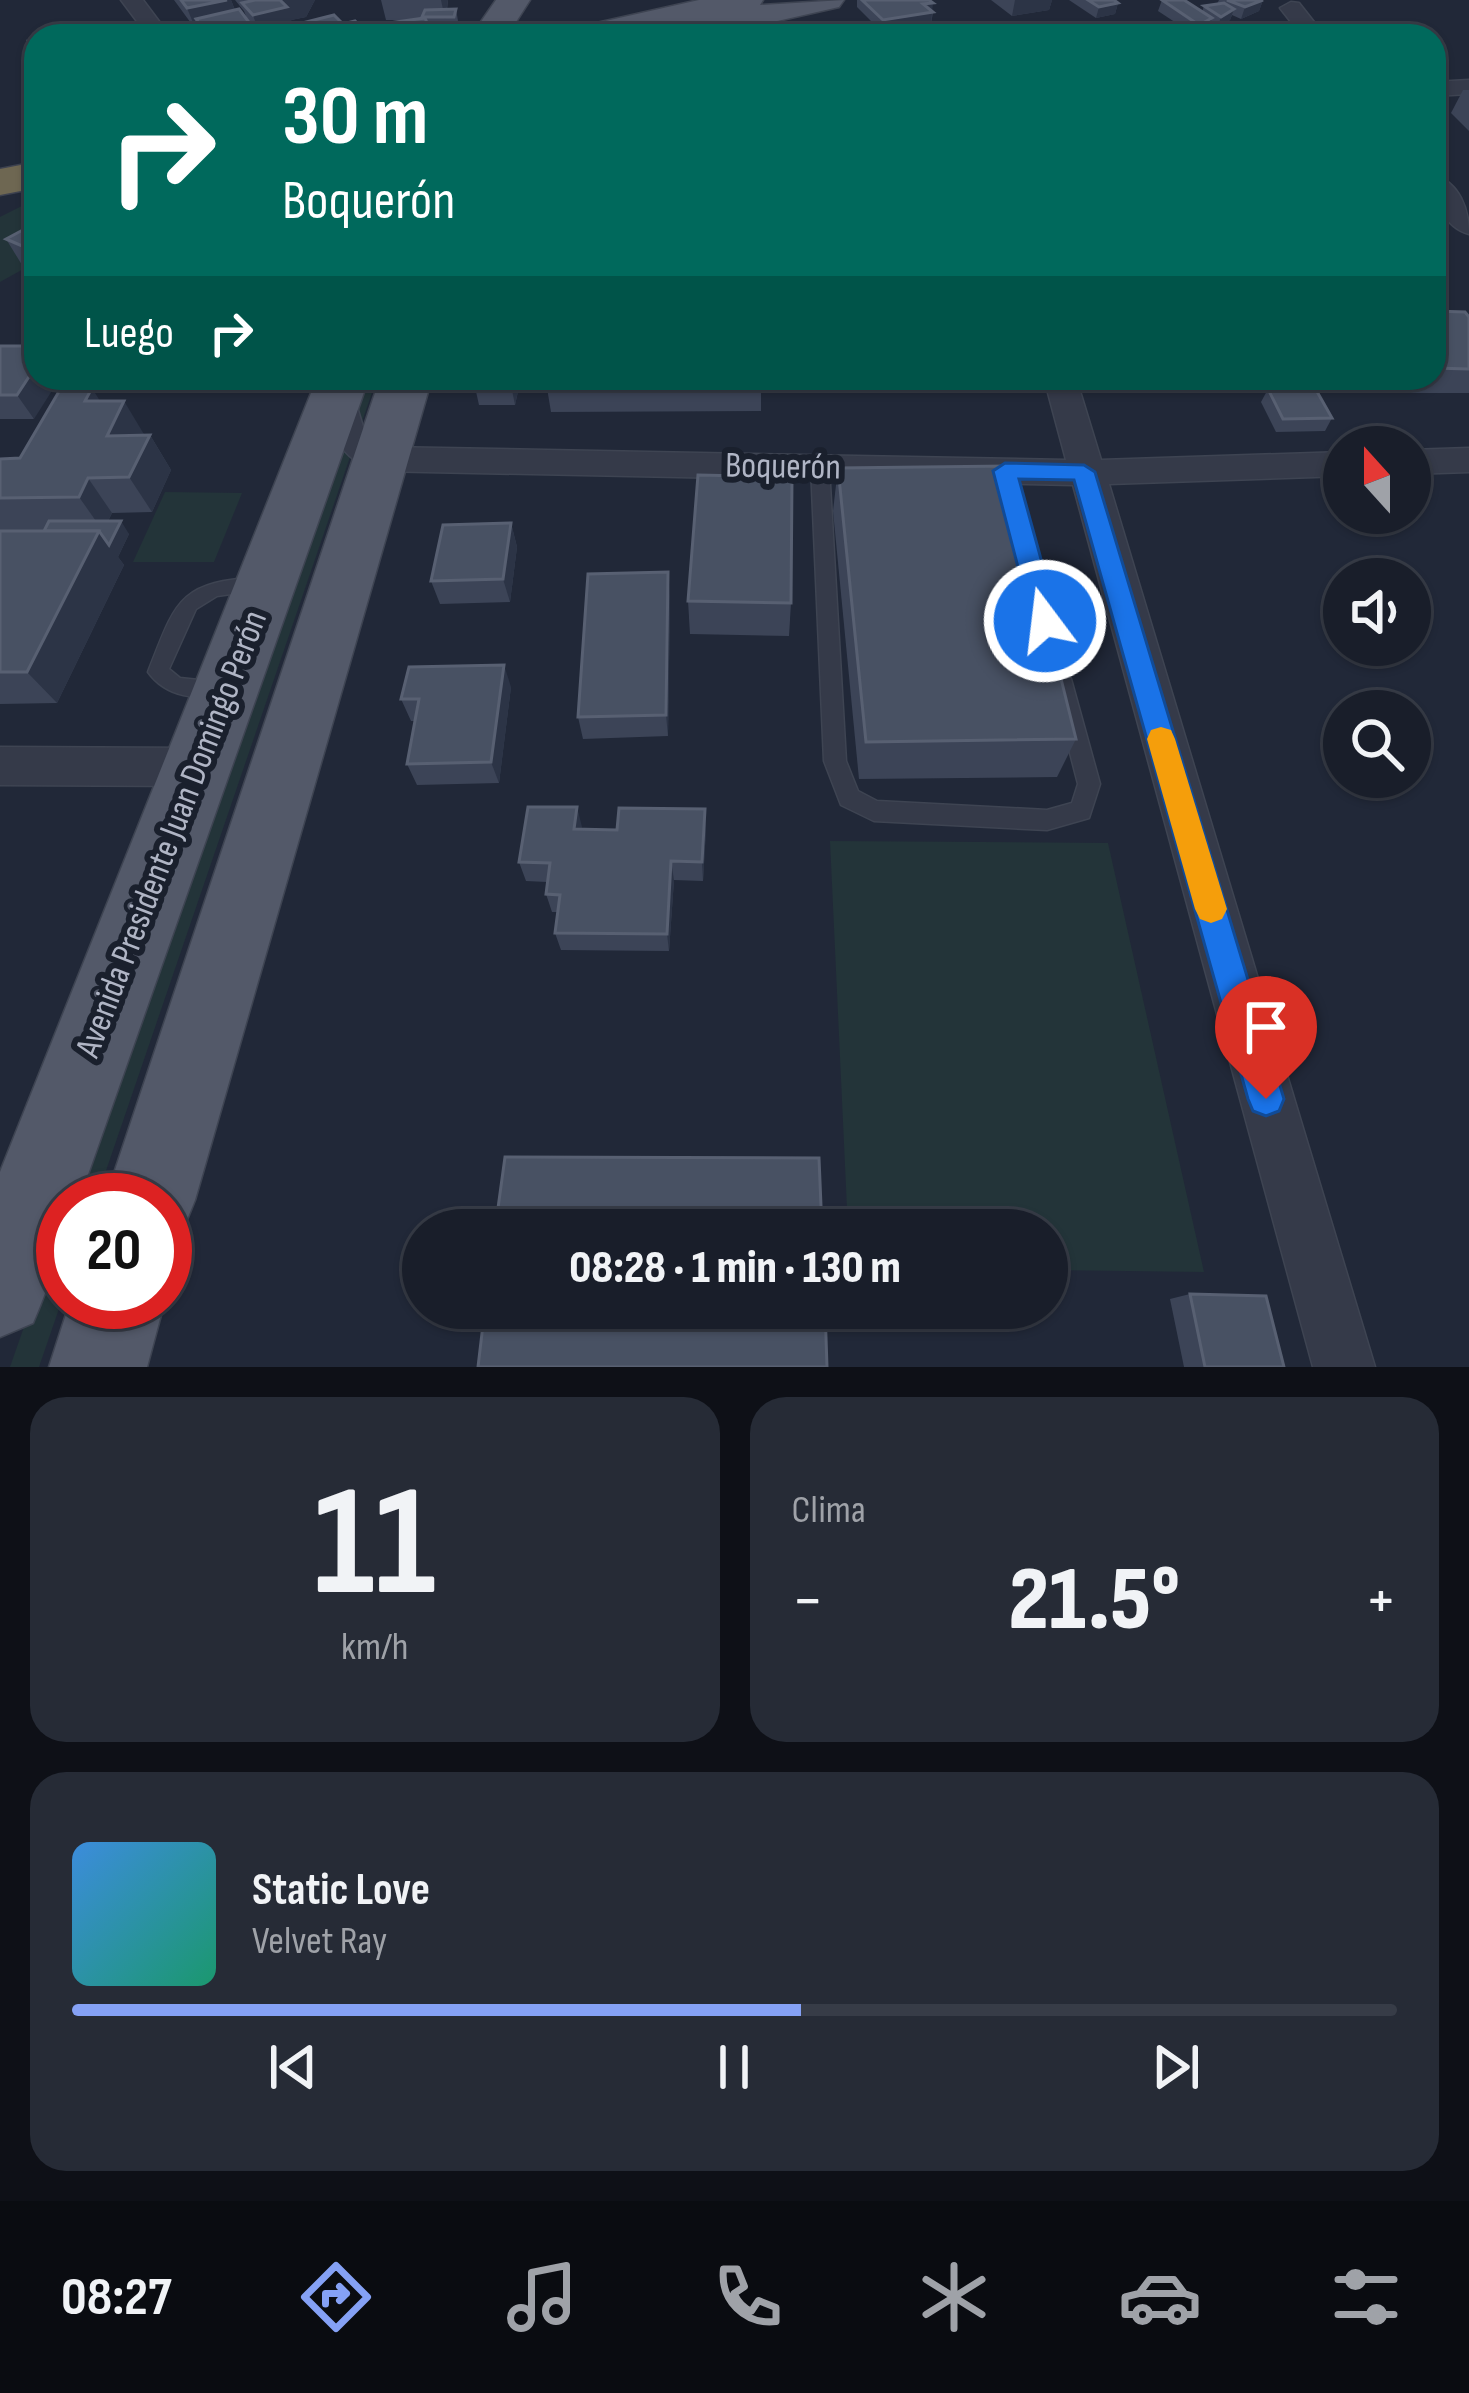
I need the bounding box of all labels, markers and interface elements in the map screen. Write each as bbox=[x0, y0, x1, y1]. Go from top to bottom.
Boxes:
text: 30 m bbox=[282, 67, 428, 168]
icon: right bbox=[84, 72, 240, 228]
text: Boquerón bbox=[282, 169, 455, 234]
icon: right bbox=[198, 300, 264, 366]
text: Luego bbox=[84, 306, 174, 361]
north arrow bbox=[1323, 426, 1431, 534]
map controls bbox=[1323, 426, 1431, 798]
street label: Boquerón bbox=[725, 444, 841, 490]
position arrow bbox=[982, 558, 1108, 684]
button: sound bbox=[1323, 558, 1431, 666]
street label: Avenida Presidente Juan Domingo Perón bbox=[66, 605, 277, 1064]
button: search bbox=[1323, 690, 1431, 798]
pin bbox=[1215, 976, 1317, 1099]
icon: arrive bbox=[1233, 994, 1299, 1060]
speed limit sign: 20 bbox=[36, 1173, 192, 1329]
text: 08:28 · 1 min · 130 m bbox=[569, 1241, 901, 1296]
text: 11 bbox=[314, 1452, 436, 1639]
text: Clima bbox=[792, 1487, 866, 1534]
text: 21.5° bbox=[1009, 1547, 1180, 1655]
text: − bbox=[792, 1562, 824, 1641]
text: + bbox=[1365, 1562, 1397, 1641]
text: km/h bbox=[341, 1624, 408, 1671]
text: Static Love bbox=[252, 1863, 430, 1918]
text: Velvet Ray bbox=[252, 1918, 387, 1965]
icon: previous bbox=[260, 2034, 326, 2100]
icon: pause bbox=[701, 2034, 767, 2100]
icon: next bbox=[1143, 2034, 1209, 2100]
icon: directions bbox=[294, 2255, 378, 2339]
icon: music bbox=[500, 2255, 584, 2339]
icon: phone bbox=[706, 2255, 790, 2339]
icon: climate bbox=[912, 2255, 996, 2339]
icon: car bbox=[1118, 2255, 1202, 2339]
icon: filters bbox=[1324, 2255, 1408, 2339]
text: 08:27 bbox=[61, 2265, 172, 2330]

